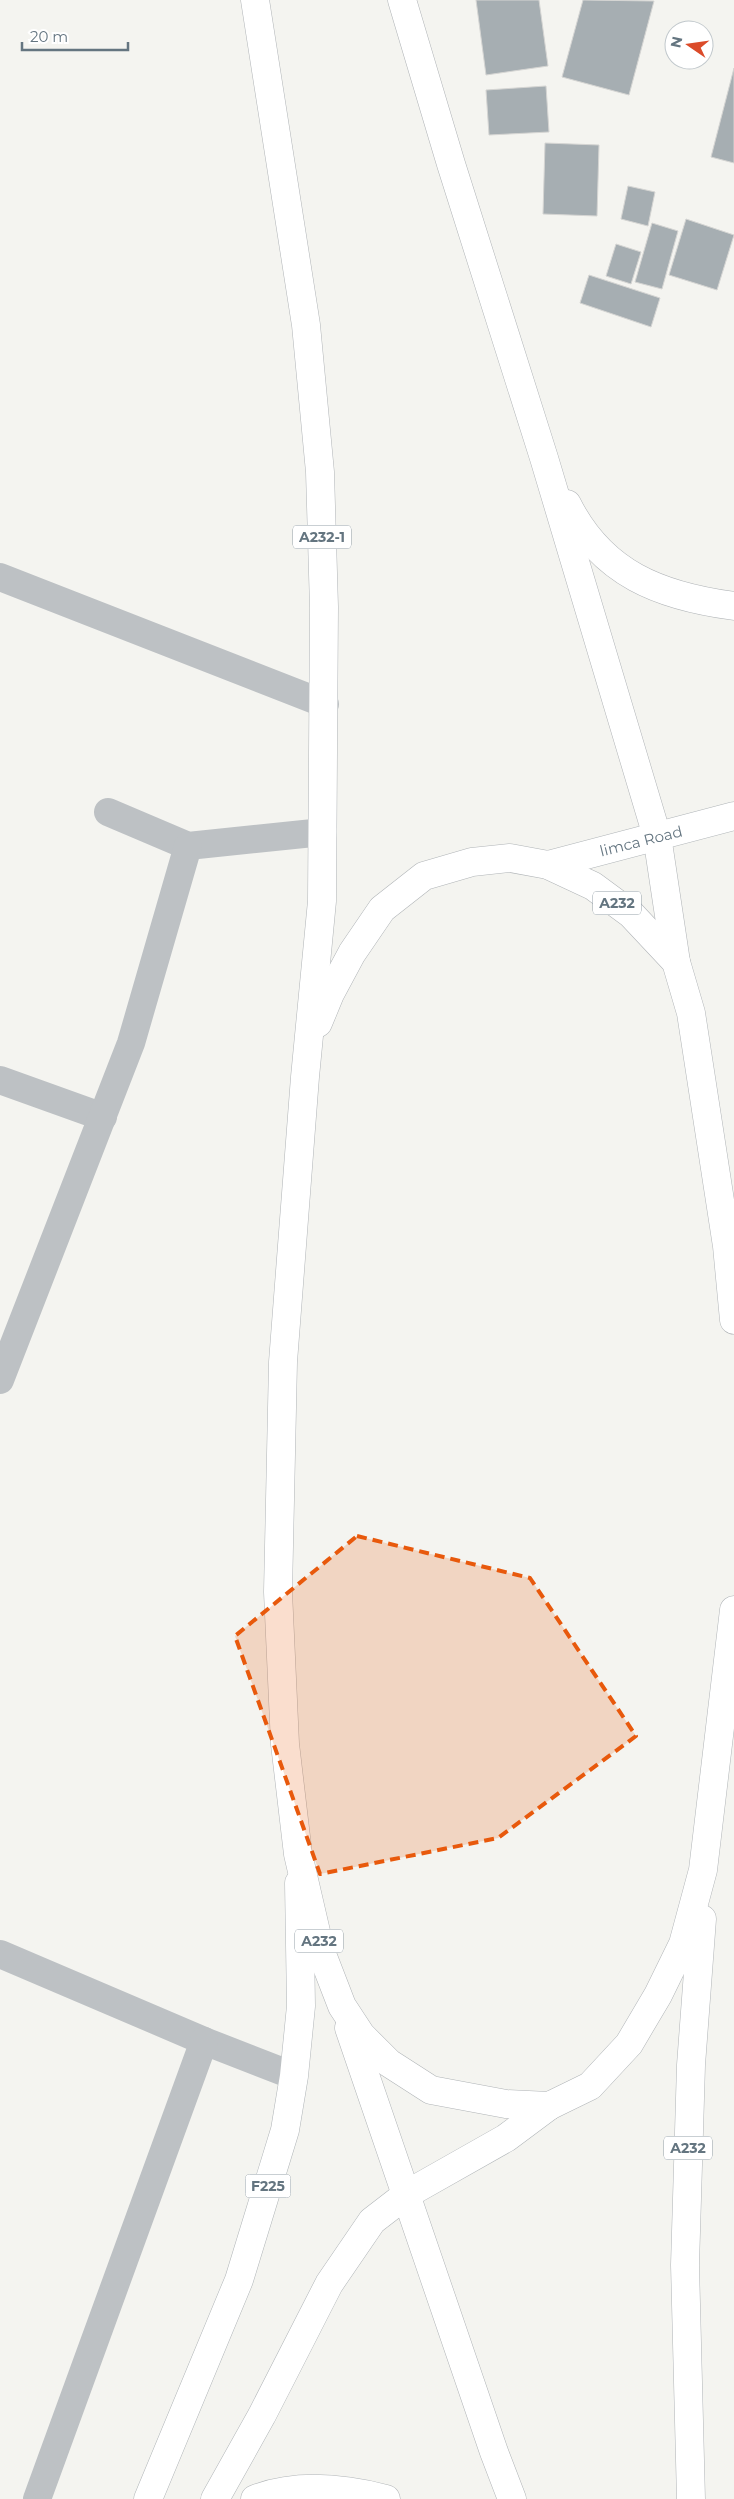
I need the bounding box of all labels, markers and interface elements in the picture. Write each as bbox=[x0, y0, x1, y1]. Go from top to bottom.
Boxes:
scale bar bbox=[22, 20, 129, 52]
north arrow bbox=[664, 20, 714, 70]
text: 20 m bbox=[30, 27, 68, 46]
text: N bbox=[666, 35, 686, 50]
road number: A232-1 bbox=[293, 526, 351, 548]
street label: limca Road bbox=[598, 822, 684, 860]
road number: A232 bbox=[593, 891, 641, 914]
road number: A232 bbox=[295, 1930, 343, 1952]
road number: A232 bbox=[664, 2136, 712, 2160]
road number: F225 bbox=[246, 2174, 290, 2198]

